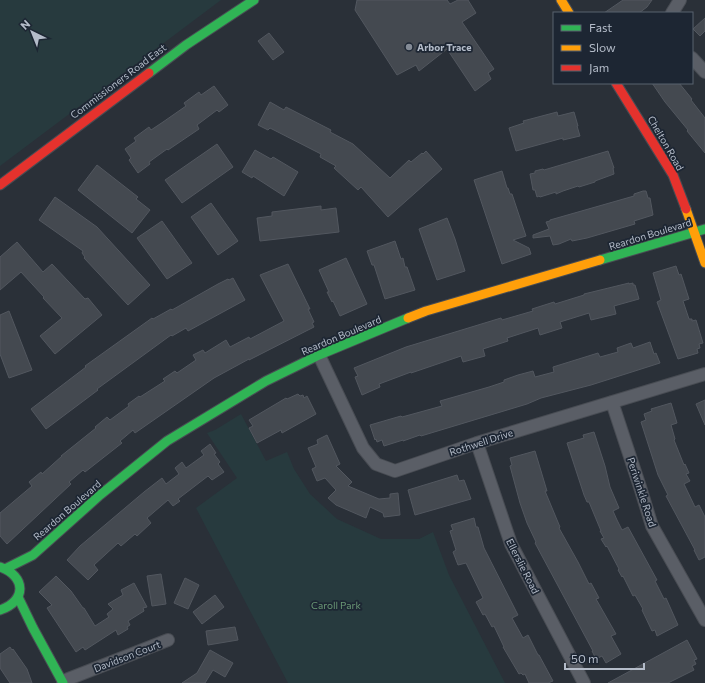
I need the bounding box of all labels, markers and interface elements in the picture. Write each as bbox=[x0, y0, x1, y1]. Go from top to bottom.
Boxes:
north arrow bbox=[12, 12, 52, 52]
legend bbox=[553, 12, 693, 84]
text: N bbox=[17, 17, 32, 32]
text: Fast bbox=[589, 20, 612, 34]
text: Slow bbox=[589, 40, 616, 54]
street label: Commissioners Road East bbox=[68, 41, 168, 121]
place label: Arbor Trace bbox=[417, 41, 471, 53]
marker: Arbor Trace bbox=[404, 42, 414, 52]
text: Jam bbox=[589, 60, 609, 75]
street label: Chelton Road bbox=[645, 113, 687, 173]
street label: Reardon Boulevard bbox=[607, 216, 693, 252]
street label: Reardon Boulevard bbox=[299, 313, 383, 357]
street label: Rothwell Drive bbox=[448, 426, 514, 458]
street label: Periwinkle Road bbox=[625, 456, 659, 529]
street label: Reardon Boulevard bbox=[31, 477, 103, 543]
street label: Ellerslie Road bbox=[504, 536, 542, 596]
park label: Caroll Park bbox=[311, 599, 361, 611]
street label: Davidson Court bbox=[92, 638, 162, 674]
scale bar bbox=[565, 645, 644, 671]
text: 50 m bbox=[571, 651, 599, 665]

